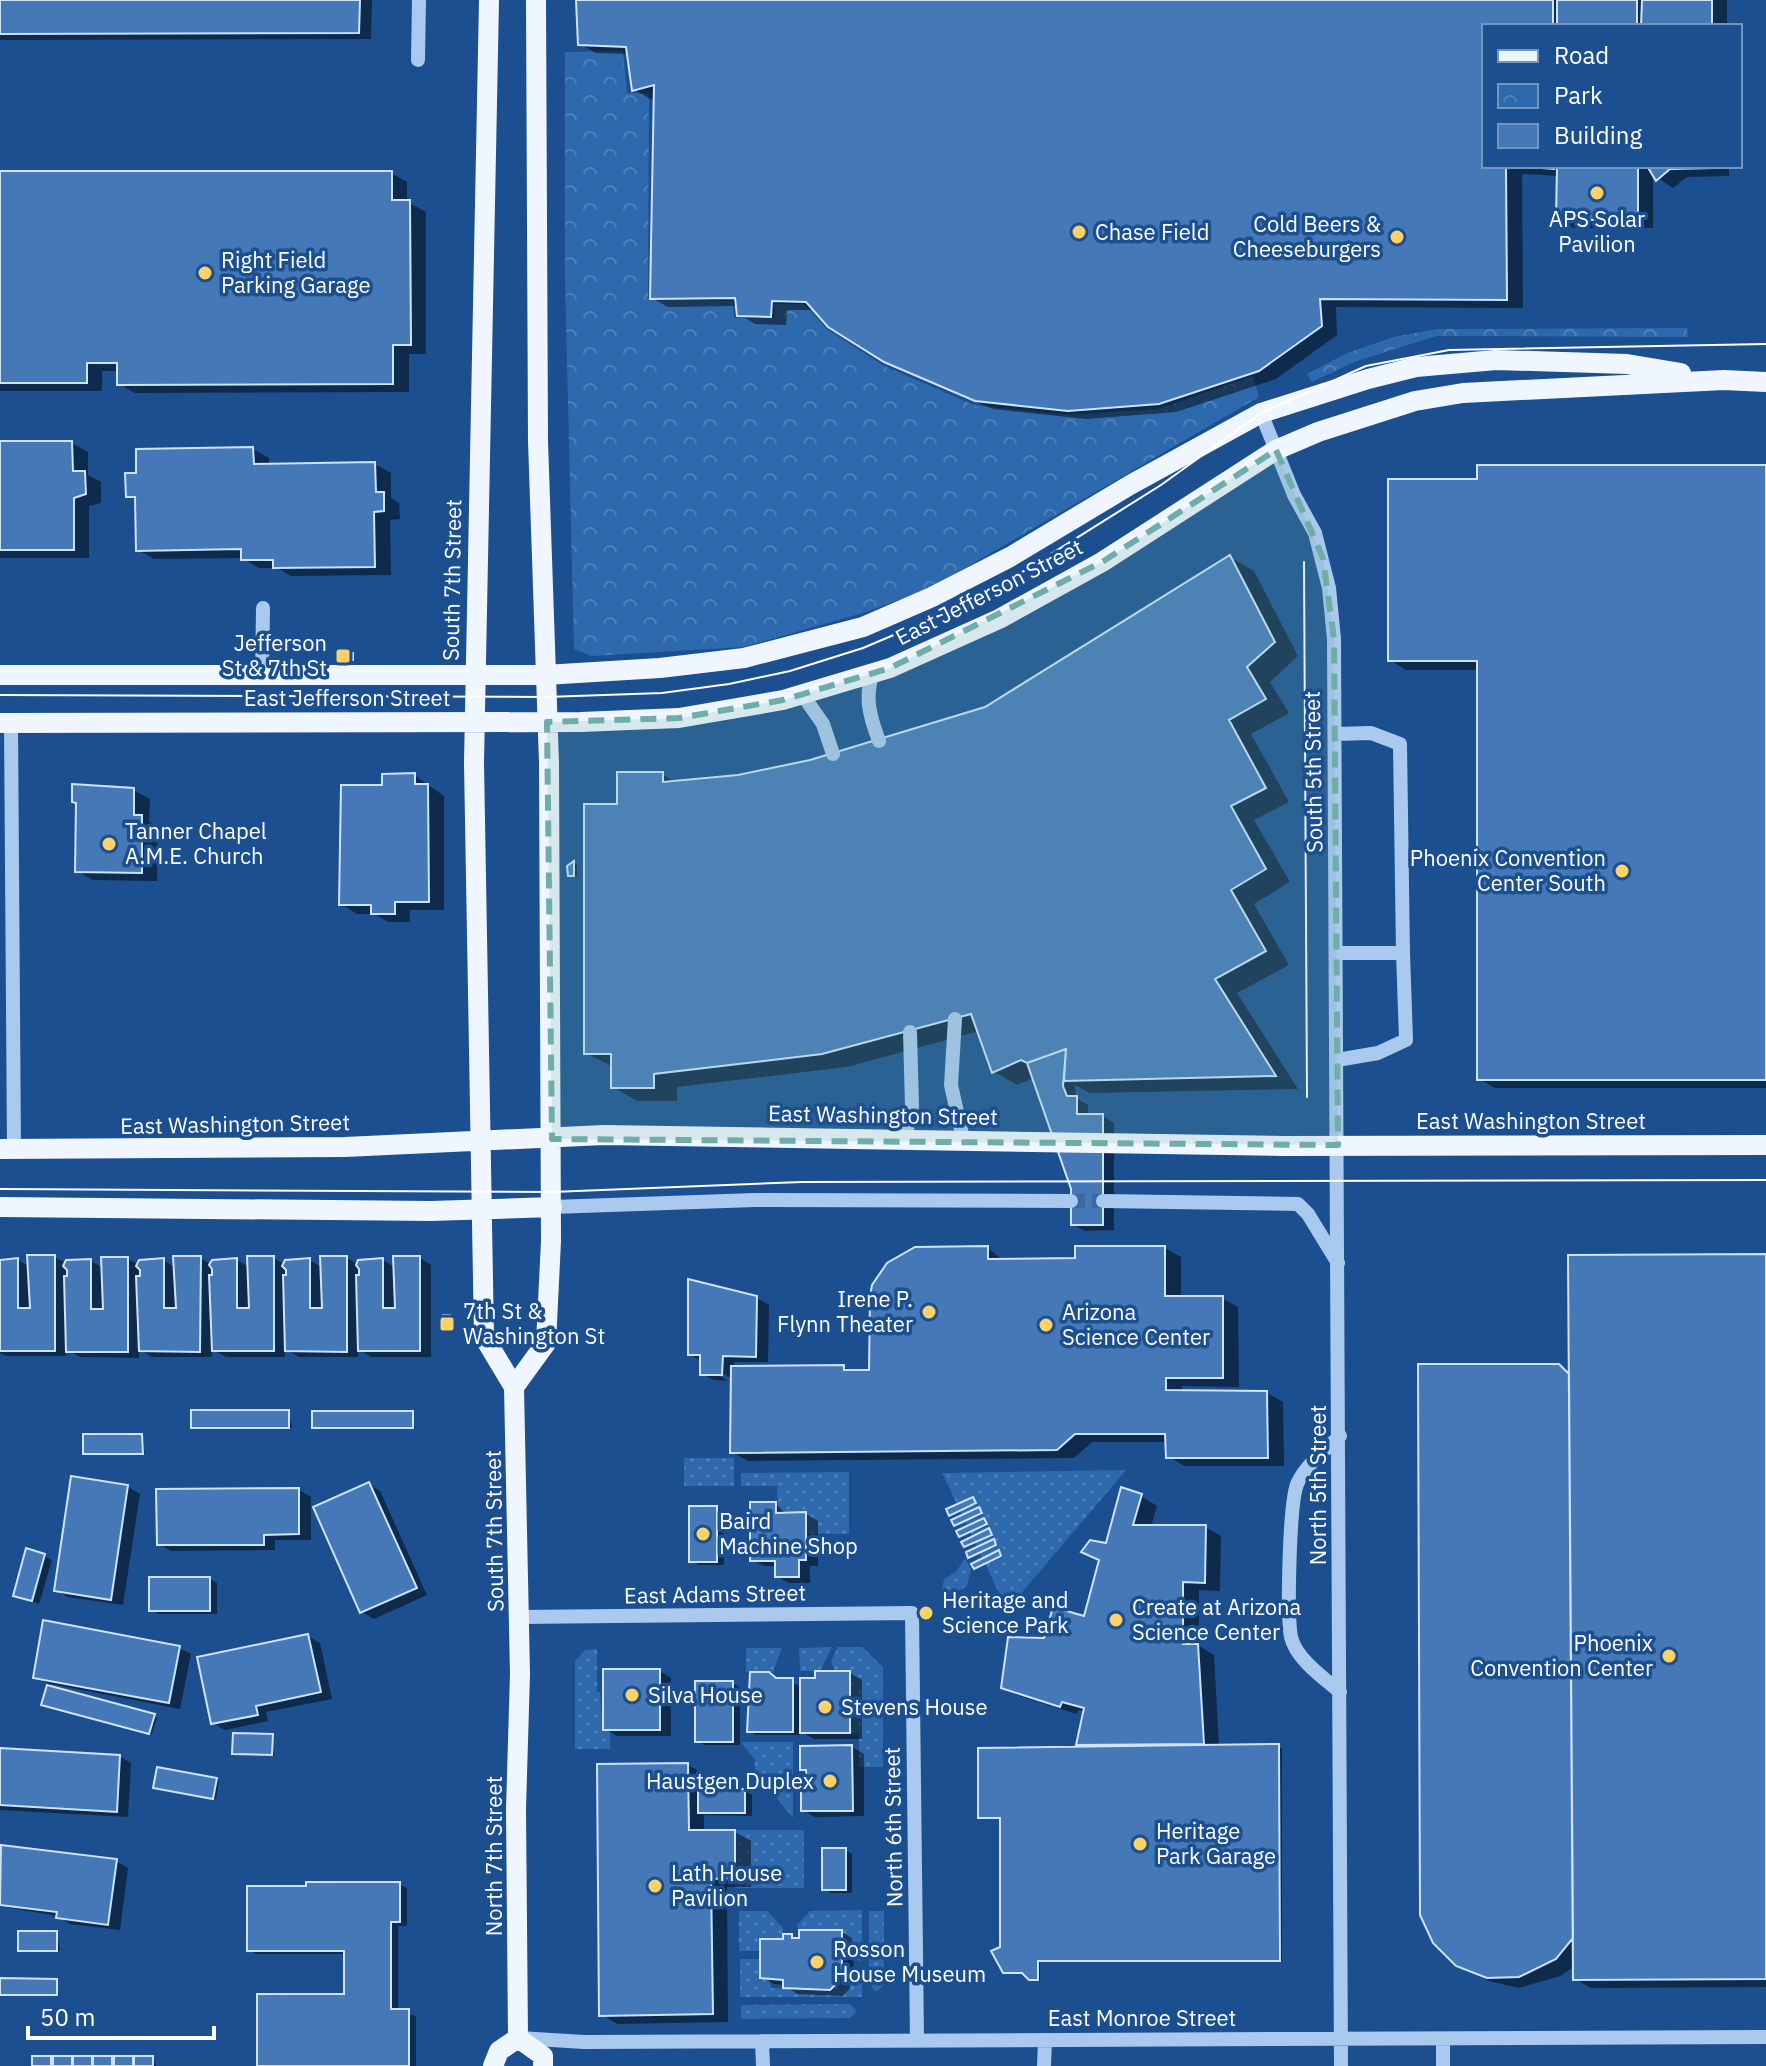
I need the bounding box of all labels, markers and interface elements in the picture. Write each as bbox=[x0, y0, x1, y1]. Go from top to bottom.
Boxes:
legend bbox=[1482, 24, 1742, 168]
text: Road bbox=[1554, 39, 1609, 71]
text: Park bbox=[1554, 79, 1603, 111]
text: Building bbox=[1554, 119, 1642, 151]
marker: APS Solar Pavilion bbox=[1588, 184, 1606, 202]
place label: APS Solar Pavilion bbox=[1549, 204, 1645, 258]
place label: Cold Beers & Cheeseburgers bbox=[1233, 209, 1381, 263]
place label: Chase Field bbox=[1095, 217, 1210, 246]
marker: Chase Field bbox=[1070, 223, 1088, 241]
marker: Cold Beers & Cheeseburgers bbox=[1388, 228, 1406, 246]
place label: Right Field Parking Garage bbox=[221, 245, 371, 299]
marker: Right Field Parking Garage bbox=[196, 264, 214, 282]
street label: South 7th Street bbox=[436, 499, 467, 661]
street label: East Jefferson Street bbox=[890, 532, 1087, 651]
place label: Jefferson St & 7th St bbox=[222, 628, 327, 682]
marker: Jefferson St & 7th St bbox=[334, 647, 352, 665]
street label: East Jefferson Street bbox=[244, 683, 450, 712]
street label: South 5th Street bbox=[1297, 691, 1328, 853]
place label: Tanner Chapel A.M.E. Church bbox=[125, 816, 267, 870]
marker: Tanner Chapel A.M.E. Church bbox=[100, 835, 118, 853]
place label: Phoenix Convention Center South bbox=[1410, 843, 1606, 897]
marker: Phoenix Convention Center South bbox=[1613, 862, 1631, 880]
street label: East Washington Street bbox=[768, 1098, 998, 1131]
street label: East Washington Street bbox=[1416, 1106, 1646, 1135]
street label: East Washington Street bbox=[120, 1107, 350, 1140]
place label: Irene P. Flynn Theater bbox=[777, 1284, 913, 1338]
place label: 7th St & Washington St bbox=[463, 1296, 605, 1350]
place label: Arizona Science Center bbox=[1062, 1297, 1210, 1351]
marker: Irene P. Flynn Theater bbox=[920, 1303, 938, 1321]
marker: 7th St & Washington St bbox=[438, 1315, 456, 1333]
marker: Arizona Science Center bbox=[1037, 1316, 1055, 1334]
street label: North 5th Street bbox=[1303, 1405, 1332, 1565]
street label: South 7th Street bbox=[478, 1450, 509, 1612]
place label: Baird Machine Shop bbox=[719, 1506, 858, 1560]
marker: Baird Machine Shop bbox=[694, 1525, 712, 1543]
street label: East Adams Street bbox=[624, 1577, 806, 1610]
place label: Heritage and Science Park bbox=[942, 1585, 1069, 1639]
place label: Create at Arizona Science Center bbox=[1132, 1592, 1301, 1646]
marker: Heritage and Science Park bbox=[917, 1604, 935, 1622]
marker: Create at Arizona Science Center bbox=[1107, 1611, 1125, 1629]
place label: Phoenix Convention Center bbox=[1470, 1628, 1653, 1682]
marker: Phoenix Convention Center bbox=[1660, 1647, 1678, 1665]
place label: Silva House bbox=[648, 1680, 763, 1709]
marker: Silva House bbox=[623, 1686, 641, 1704]
place label: Stevens House bbox=[841, 1692, 988, 1721]
marker: Stevens House bbox=[816, 1698, 834, 1716]
street label: North 6th Street bbox=[877, 1747, 908, 1907]
place label: Haustgen Duplex bbox=[646, 1766, 814, 1795]
marker: Haustgen Duplex bbox=[821, 1772, 839, 1790]
street label: North 7th Street bbox=[479, 1776, 508, 1936]
place label: Heritage Park Garage bbox=[1156, 1816, 1276, 1870]
marker: Heritage Park Garage bbox=[1131, 1835, 1149, 1853]
place label: Lath House Pavilion bbox=[671, 1858, 782, 1912]
marker: Lath House Pavilion bbox=[646, 1877, 664, 1895]
place label: Rosson House Museum bbox=[833, 1934, 986, 1988]
marker: Rosson House Museum bbox=[808, 1953, 826, 1971]
scale bar bbox=[28, 1990, 214, 2040]
text: 50 m bbox=[40, 2001, 95, 2033]
street label: East Monroe Street bbox=[1048, 2003, 1236, 2032]

